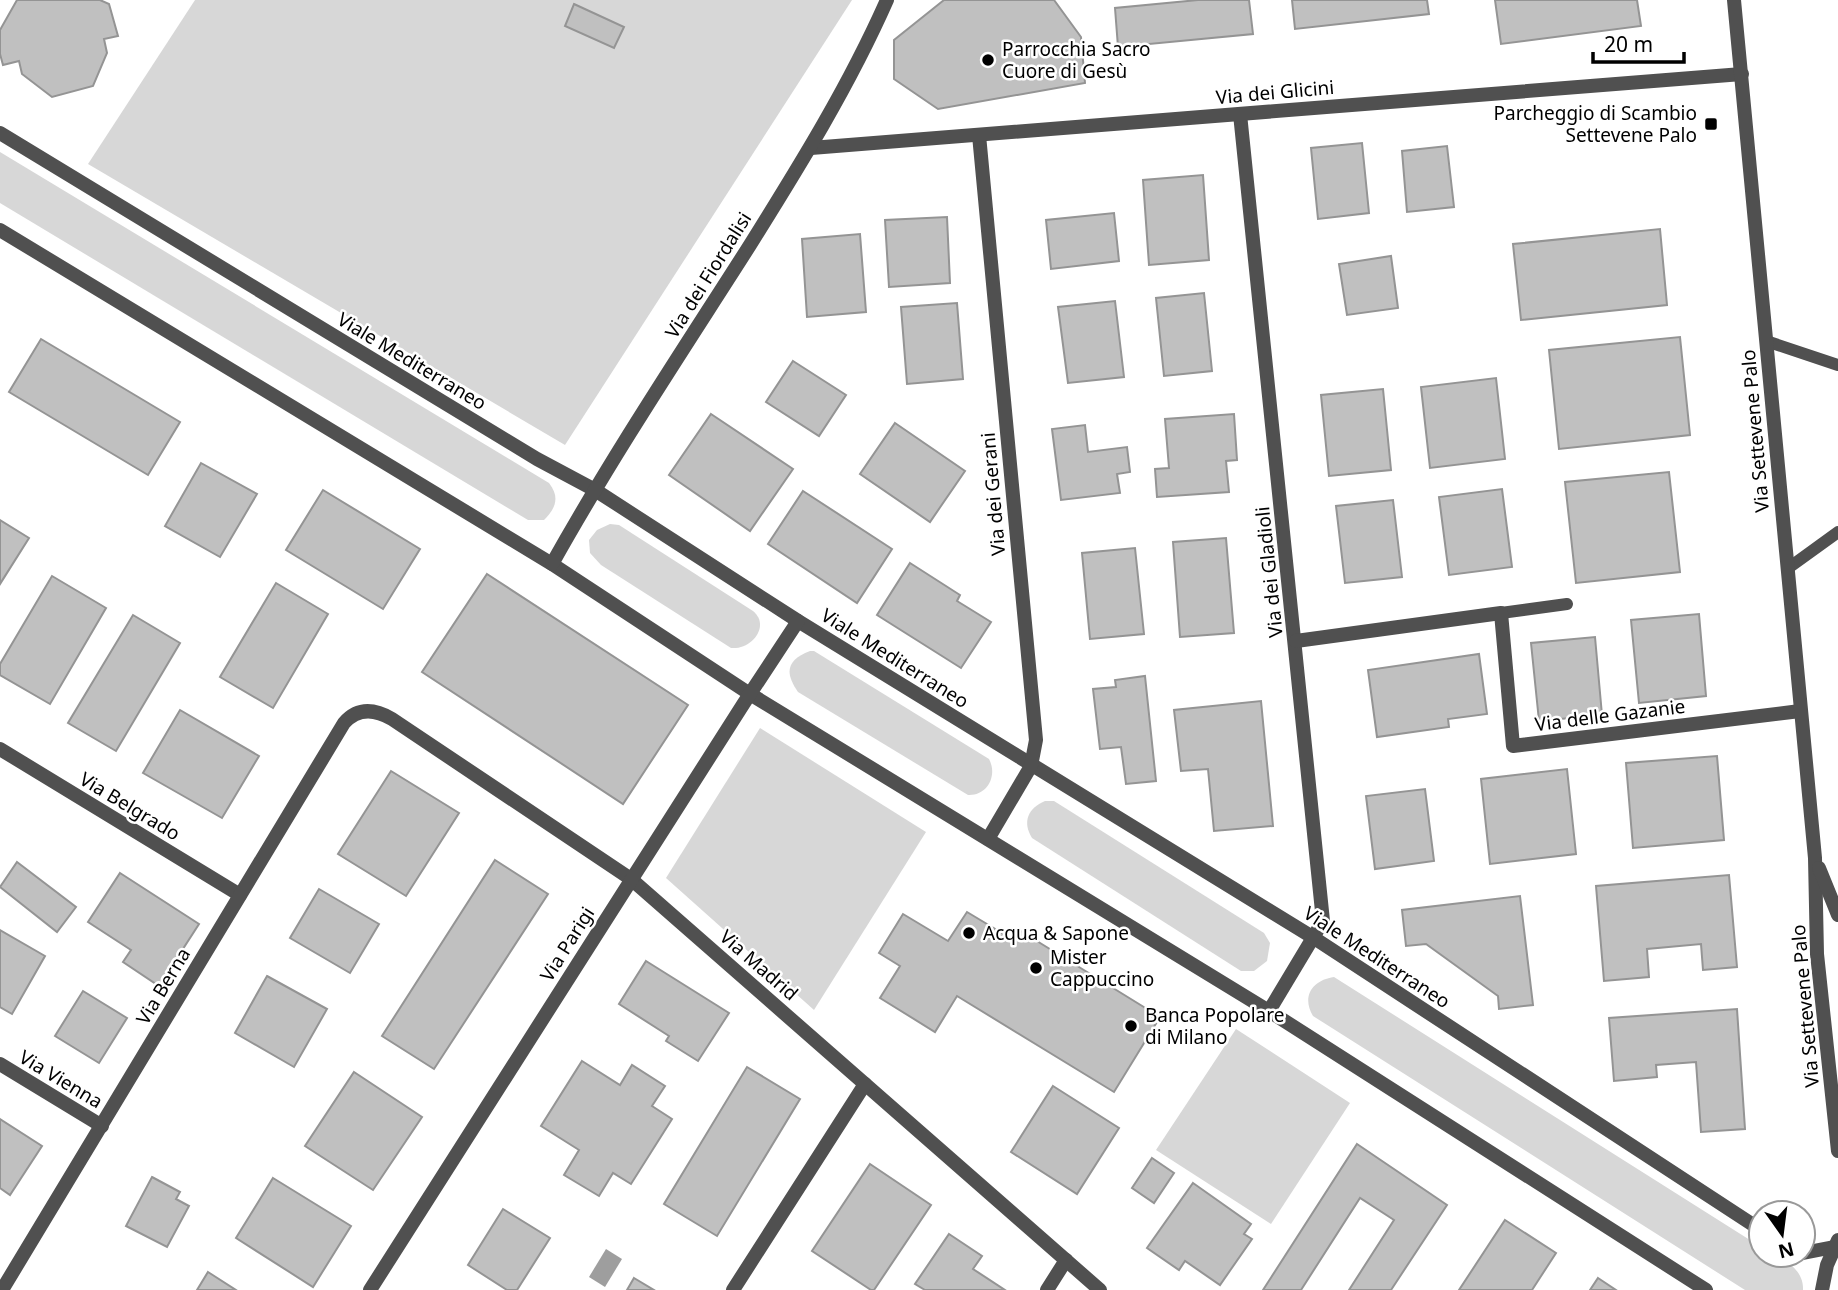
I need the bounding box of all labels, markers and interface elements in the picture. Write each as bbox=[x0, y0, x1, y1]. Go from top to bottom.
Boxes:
scale bar bbox=[1593, 21, 1684, 65]
text: 20 m bbox=[1604, 30, 1653, 58]
place label: Parrocchia Sacro Cuore di Gesù bbox=[1002, 36, 1151, 84]
marker: Parrocchia Sacro Cuore di Gesù bbox=[980, 52, 996, 68]
street label: Via dei Glicini bbox=[1215, 74, 1335, 110]
place label: Parcheggio di Scambio Settevene Palo bbox=[1494, 100, 1697, 148]
marker: Parcheggio di Scambio Settevene Palo bbox=[1703, 116, 1719, 132]
street label: Via dei Fiordalisi bbox=[659, 207, 757, 343]
street label: Viale Mediterraneo bbox=[333, 306, 491, 416]
street label: Via Settevene Palo bbox=[1735, 348, 1775, 514]
street label: Via dei Gerani bbox=[975, 431, 1011, 557]
street label: Via dei Gladioli bbox=[1249, 505, 1289, 639]
street label: Viale Mediterraneo bbox=[816, 602, 974, 714]
street label: Via delle Gazanie bbox=[1533, 693, 1687, 737]
street label: Via Belgrado bbox=[75, 766, 185, 846]
street label: Viale Mediterraneo bbox=[1299, 900, 1455, 1014]
street label: Via Parigi bbox=[534, 902, 600, 986]
place label: Acqua & Sapone bbox=[983, 920, 1129, 946]
street label: Via Settevene Palo bbox=[1785, 923, 1825, 1089]
street label: Via Madrid bbox=[714, 924, 804, 1006]
marker: Acqua & Sapone bbox=[961, 925, 977, 941]
street label: Via Berna bbox=[130, 943, 196, 1029]
place label: Mister Cappuccino bbox=[1050, 944, 1154, 992]
marker: Mister Cappuccino bbox=[1028, 960, 1044, 976]
place label: Banca Popolare di Milano bbox=[1145, 1002, 1284, 1050]
marker: Banca Popolare di Milano bbox=[1123, 1018, 1139, 1034]
street label: Via Vienna bbox=[14, 1044, 108, 1114]
north arrow bbox=[1747, 1199, 1817, 1269]
text: N bbox=[1775, 1236, 1797, 1265]

